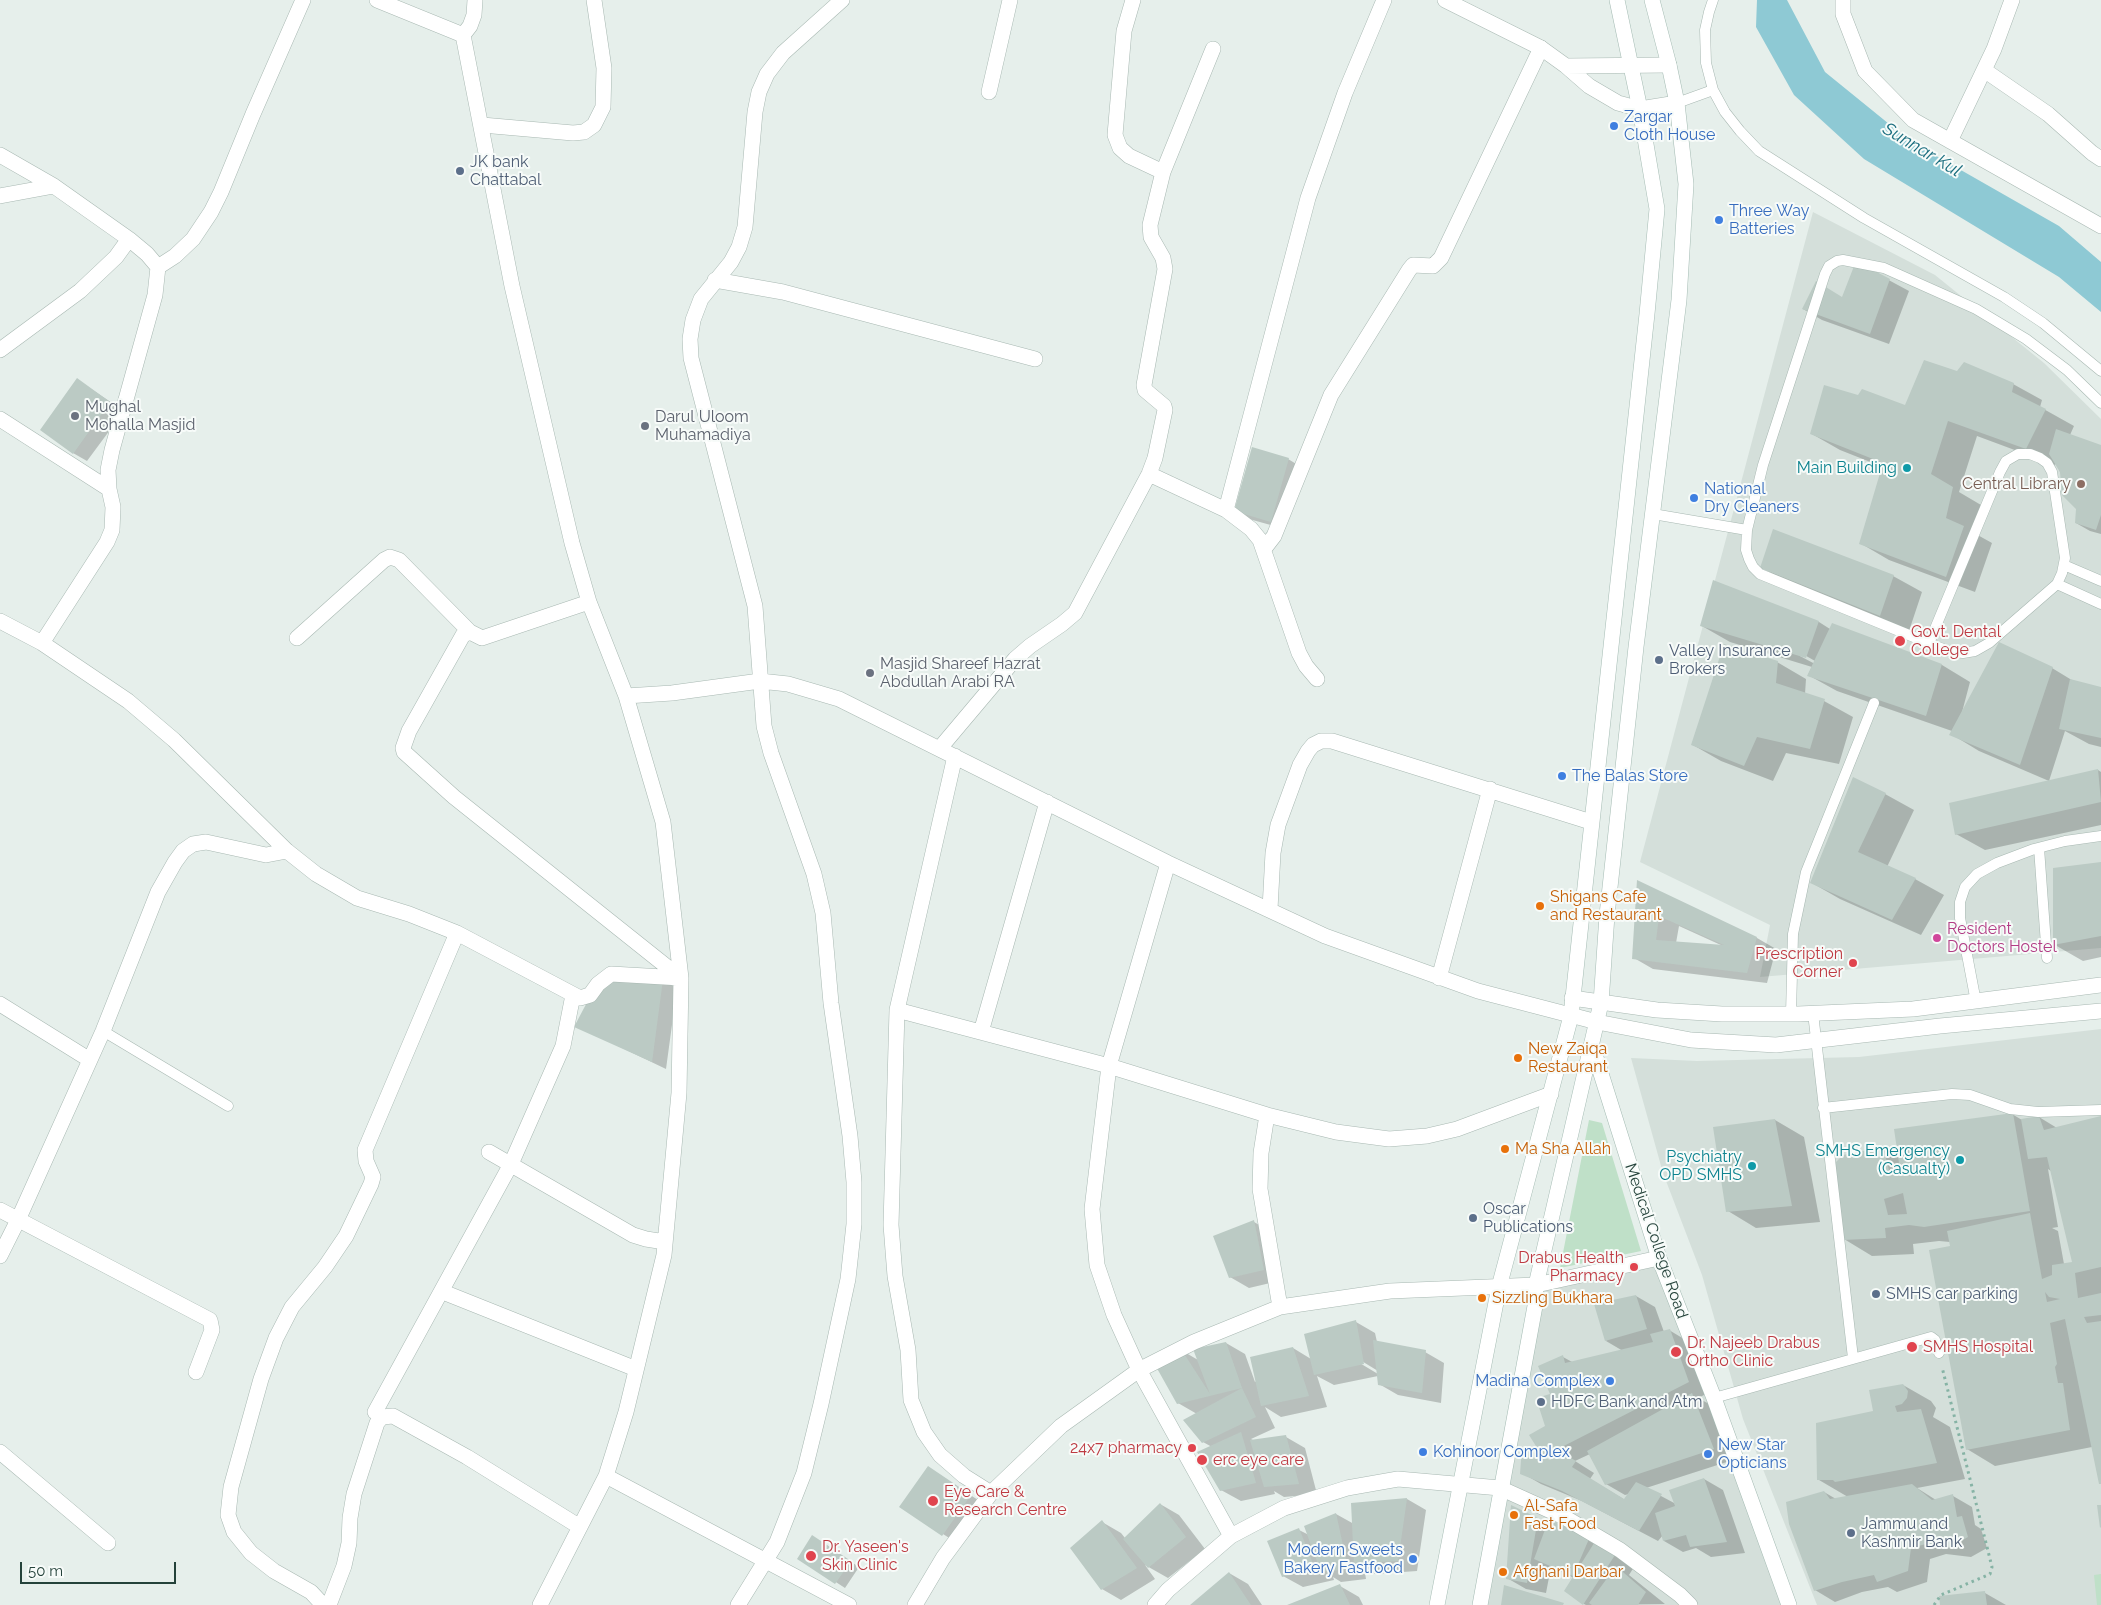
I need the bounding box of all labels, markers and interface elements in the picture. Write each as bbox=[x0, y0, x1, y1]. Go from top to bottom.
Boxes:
place label: Zargar Cloth House bbox=[1624, 107, 1715, 145]
water label: Sunnar Kul bbox=[1879, 118, 1965, 182]
marker: Zargar Cloth House bbox=[1608, 120, 1620, 132]
place label: JK bank Chattabal bbox=[470, 152, 541, 190]
marker: JK bank Chattabal bbox=[454, 165, 466, 177]
place label: Three Way Batteries bbox=[1729, 201, 1809, 239]
marker: Three Way Batteries bbox=[1713, 214, 1725, 226]
place label: Mughal Mohalla Masjid bbox=[85, 397, 195, 435]
place label: Darul Uloom Muhamadiya bbox=[655, 407, 751, 445]
marker: Mughal Mohalla Masjid bbox=[69, 410, 81, 422]
marker: Darul Uloom Muhamadiya bbox=[639, 420, 651, 432]
place label: Main Building bbox=[1797, 458, 1897, 478]
marker: Main Building bbox=[1901, 462, 1913, 474]
place label: Central Library bbox=[1962, 474, 2071, 494]
marker: Central Library bbox=[2075, 478, 2087, 490]
place label: National Dry Cleaners bbox=[1704, 479, 1799, 517]
marker: National Dry Cleaners bbox=[1688, 492, 1700, 504]
place label: Govt. Dental College bbox=[1911, 622, 2001, 660]
marker: Govt. Dental College bbox=[1893, 634, 1907, 648]
place label: Valley Insurance Brokers bbox=[1669, 641, 1791, 679]
place label: Masjid Shareef Hazrat Abdullah Arabi RA bbox=[880, 654, 1041, 692]
marker: Valley Insurance Brokers bbox=[1653, 654, 1665, 666]
marker: Masjid Shareef Hazrat Abdullah Arabi RA bbox=[864, 667, 876, 679]
place label: The Balas Store bbox=[1572, 766, 1688, 786]
marker: The Balas Store bbox=[1556, 770, 1568, 782]
place label: Shigans Cafe and Restaurant bbox=[1550, 887, 1662, 925]
marker: Shigans Cafe and Restaurant bbox=[1534, 900, 1546, 912]
place label: Resident Doctors Hostel bbox=[1947, 919, 2057, 957]
marker: Resident Doctors Hostel bbox=[1931, 932, 1943, 944]
place label: Prescription Corner bbox=[1755, 944, 1843, 982]
marker: Prescription Corner bbox=[1847, 957, 1859, 969]
place label: New Zaiqa Restaurant bbox=[1528, 1039, 1608, 1077]
marker: New Zaiqa Restaurant bbox=[1512, 1052, 1524, 1064]
place label: Ma Sha Allah bbox=[1515, 1139, 1611, 1159]
place label: SMHS Emergency (Casualty) bbox=[1816, 1141, 1950, 1179]
marker: Ma Sha Allah bbox=[1499, 1143, 1511, 1155]
place label: Psychiatry OPD SMHS bbox=[1659, 1147, 1742, 1185]
marker: SMHS Emergency (Casualty) bbox=[1954, 1154, 1966, 1166]
marker: Psychiatry OPD SMHS bbox=[1746, 1160, 1758, 1172]
street label: Medical College Road bbox=[1620, 1161, 1692, 1321]
place label: Oscar Publications bbox=[1483, 1199, 1573, 1237]
marker: Oscar Publications bbox=[1467, 1212, 1479, 1224]
place label: Drabus Health Pharmacy bbox=[1518, 1248, 1624, 1286]
marker: Drabus Health Pharmacy bbox=[1628, 1261, 1640, 1273]
place label: SMHS car parking bbox=[1886, 1284, 2018, 1304]
place label: Sizzling Bukhara bbox=[1492, 1288, 1613, 1308]
marker: SMHS car parking bbox=[1870, 1288, 1882, 1300]
marker: Sizzling Bukhara bbox=[1476, 1292, 1488, 1304]
place label: Dr. Najeeb Drabus Ortho Clinic bbox=[1687, 1333, 1820, 1371]
place label: SMHS Hospital bbox=[1923, 1337, 2033, 1357]
marker: SMHS Hospital bbox=[1905, 1340, 1919, 1354]
marker: Dr. Najeeb Drabus Ortho Clinic bbox=[1669, 1345, 1683, 1359]
place label: Madina Complex bbox=[1475, 1371, 1600, 1391]
marker: Madina Complex bbox=[1604, 1375, 1616, 1387]
place label: HDFC Bank and Atm bbox=[1551, 1392, 1702, 1412]
marker: HDFC Bank and Atm bbox=[1535, 1396, 1547, 1408]
place label: New Star Opticians bbox=[1718, 1435, 1787, 1473]
place label: 24x7 pharmacy bbox=[1070, 1438, 1182, 1458]
marker: 24x7 pharmacy bbox=[1186, 1442, 1198, 1454]
place label: Kohinoor Complex bbox=[1433, 1442, 1570, 1462]
marker: Kohinoor Complex bbox=[1417, 1446, 1429, 1458]
marker: New Star Opticians bbox=[1702, 1448, 1714, 1460]
place label: erc eye care bbox=[1213, 1450, 1304, 1470]
marker: erc eye care bbox=[1195, 1453, 1209, 1467]
place label: Eye Care & Research Centre bbox=[944, 1482, 1067, 1520]
marker: Eye Care & Research Centre bbox=[926, 1494, 940, 1508]
place label: Al-Safa Fast Food bbox=[1524, 1496, 1596, 1534]
marker: Al-Safa Fast Food bbox=[1508, 1509, 1520, 1521]
place label: Jammu and Kashmir Bank bbox=[1861, 1514, 1962, 1552]
marker: Jammu and Kashmir Bank bbox=[1845, 1527, 1857, 1539]
place label: Dr. Yaseen's Skin Clinic bbox=[822, 1537, 909, 1575]
place label: Modern Sweets Bakery Fastfood bbox=[1284, 1540, 1403, 1578]
marker: Dr. Yaseen's Skin Clinic bbox=[804, 1549, 818, 1563]
scale bar bbox=[22, 1552, 179, 1584]
marker: Modern Sweets Bakery Fastfood bbox=[1407, 1553, 1419, 1565]
text: 50 m bbox=[28, 1562, 63, 1580]
place label: Afghani Darbar bbox=[1513, 1562, 1623, 1582]
marker: Afghani Darbar bbox=[1497, 1566, 1509, 1578]

